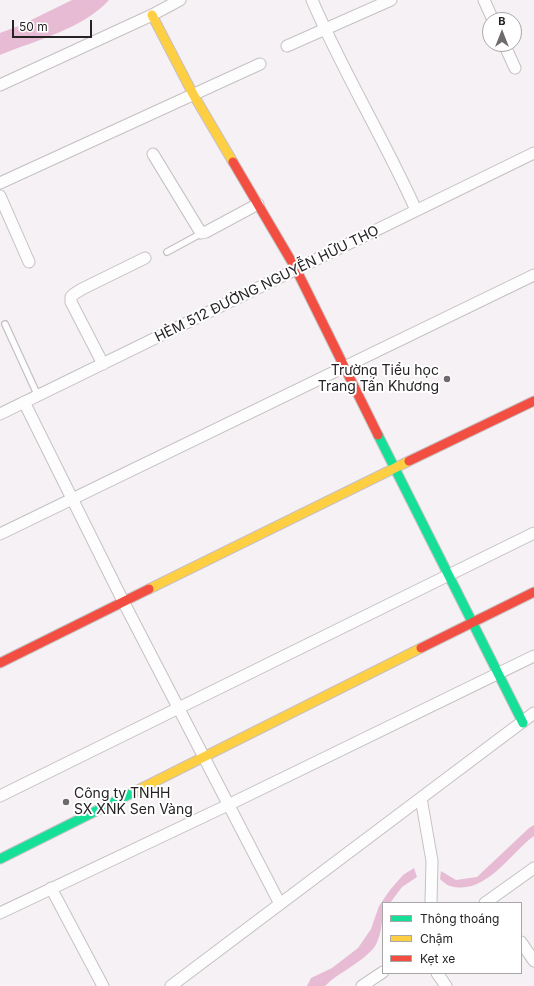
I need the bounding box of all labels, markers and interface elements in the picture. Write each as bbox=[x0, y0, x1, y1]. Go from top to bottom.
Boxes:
scale bar bbox=[14, 12, 94, 38]
north arrow bbox=[482, 12, 522, 52]
text: B bbox=[498, 14, 506, 28]
text: 50 m bbox=[19, 19, 48, 34]
street label: HẺM 512 ĐƯỜNG NGUYỄN HỮU THỌ bbox=[152, 222, 382, 346]
place label: Trường Tiểu học Trang Tấn Khương bbox=[318, 363, 439, 396]
marker: Trường Tiểu học Trang Tấn Khương bbox=[442, 374, 452, 384]
place label: Công ty TNHH SX XNK Sen Vàng bbox=[74, 786, 193, 818]
marker: Công ty TNHH SX XNK Sen Vàng bbox=[61, 797, 71, 807]
legend bbox=[382, 902, 522, 974]
text: Thông thoáng bbox=[420, 911, 499, 926]
text: Chậm bbox=[420, 931, 453, 946]
text: Kẹt xe bbox=[420, 951, 455, 966]

